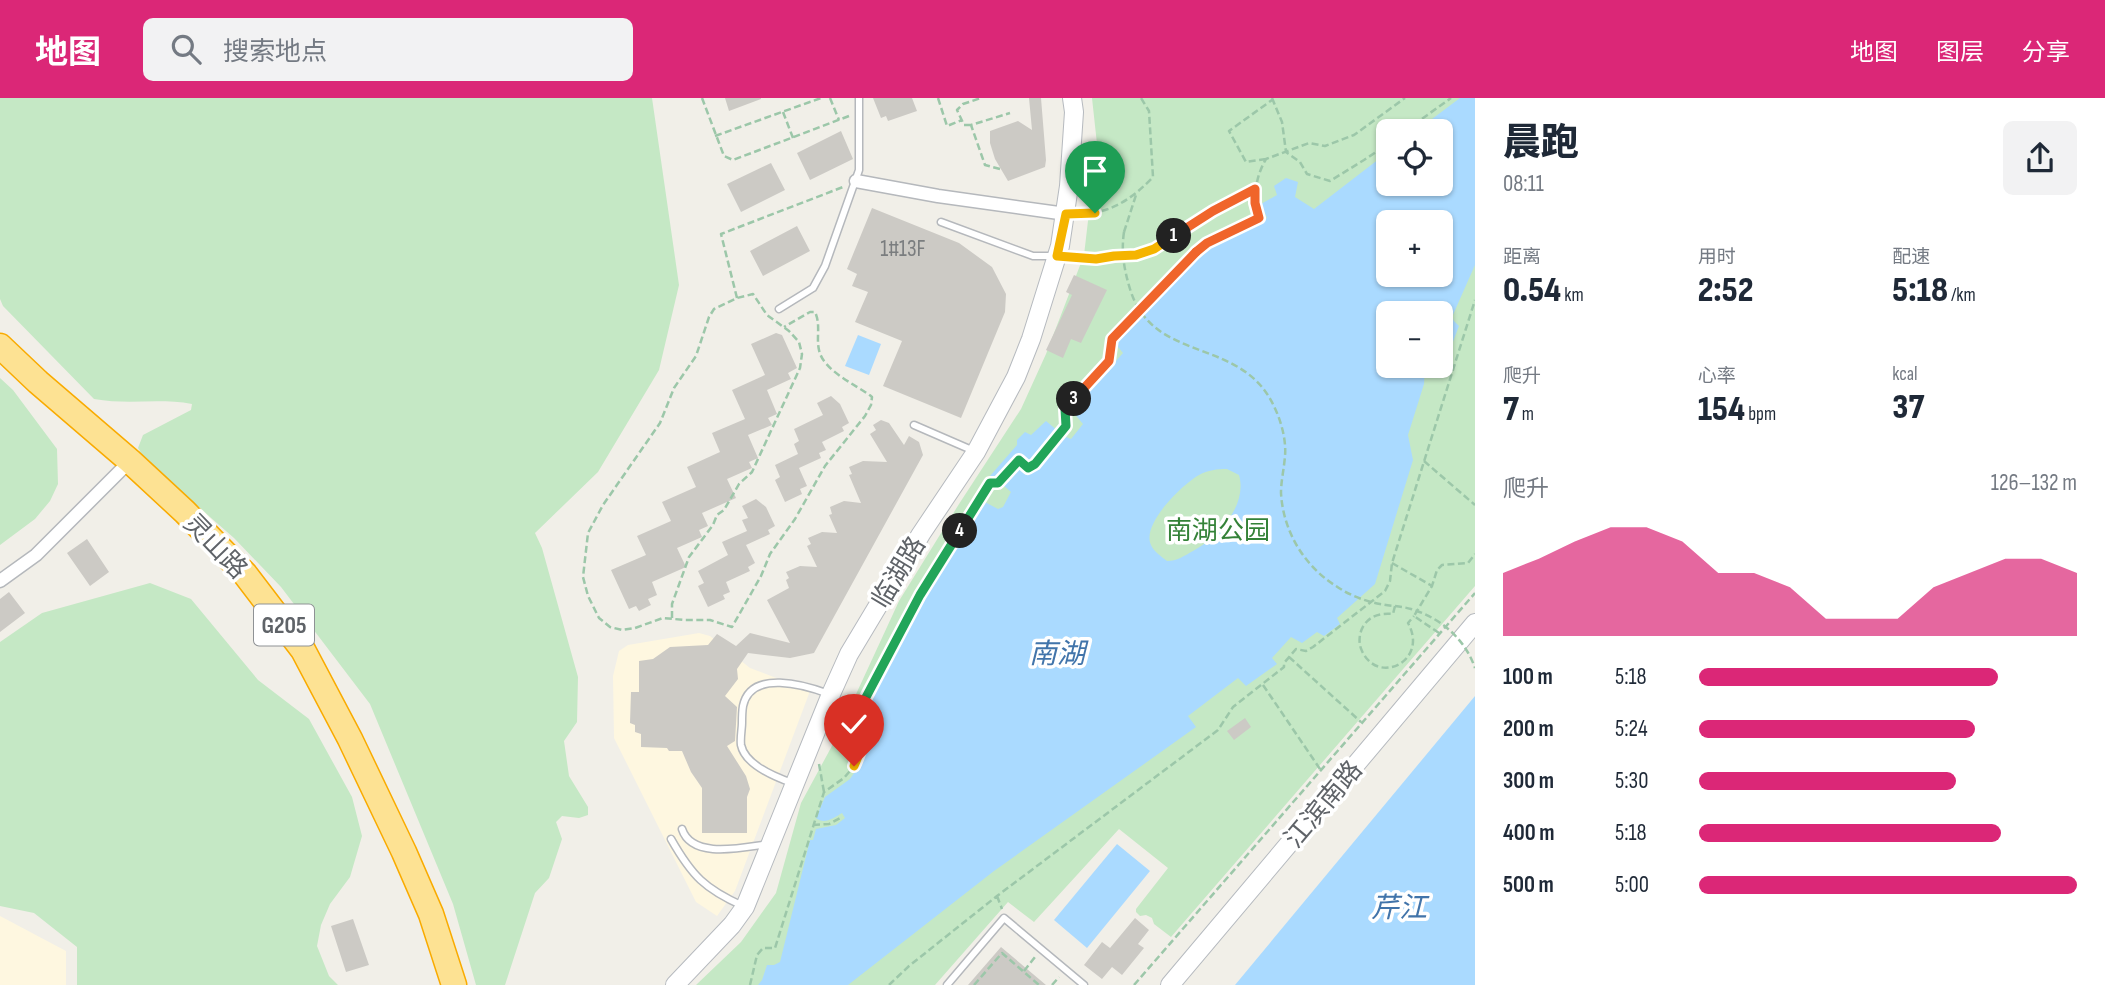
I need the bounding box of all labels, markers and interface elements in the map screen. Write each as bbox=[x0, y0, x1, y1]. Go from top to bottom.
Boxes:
search box bbox=[143, 18, 633, 81]
icon: search bbox=[167, 30, 205, 68]
text: 地图 bbox=[35, 33, 101, 73]
text: 搜索地点 bbox=[223, 37, 327, 68]
text: 地图 bbox=[1850, 38, 1898, 67]
text: 图层 bbox=[1936, 38, 1984, 67]
text: 分享 bbox=[2022, 38, 2070, 67]
map controls bbox=[1376, 119, 1453, 378]
button: locate bbox=[1376, 119, 1453, 196]
text: 晨跑 bbox=[1503, 121, 1579, 166]
button: share bbox=[2003, 121, 2077, 195]
pin bbox=[1065, 141, 1125, 213]
icon: arrive bbox=[1076, 152, 1114, 190]
text: 08:11 bbox=[1503, 170, 1544, 198]
button: + bbox=[1376, 210, 1453, 287]
pin: 1 bbox=[1156, 218, 1192, 254]
text: 1 bbox=[1170, 224, 1177, 247]
house number: 1#13F bbox=[880, 235, 926, 263]
text: 距离 bbox=[1503, 246, 1541, 269]
text: 用时 bbox=[1698, 246, 1736, 269]
text: 配速 bbox=[1892, 246, 1930, 269]
text: 0.54 bbox=[1503, 269, 1561, 312]
text: 2:52 bbox=[1698, 269, 1753, 312]
text: 5:18 bbox=[1892, 269, 1948, 312]
text: km bbox=[1561, 284, 1584, 307]
text: /km bbox=[1948, 284, 1976, 307]
button: − bbox=[1376, 301, 1453, 378]
text: kcal bbox=[1892, 363, 1917, 386]
text: 爬升 bbox=[1503, 365, 1541, 388]
text: 心率 bbox=[1698, 365, 1736, 388]
pin: 3 bbox=[1056, 382, 1092, 416]
text: 37 bbox=[1892, 386, 1924, 429]
text: 3 bbox=[1069, 387, 1078, 410]
text: 7 bbox=[1503, 388, 1519, 431]
text: 154 bbox=[1698, 388, 1745, 431]
text: m bbox=[1519, 403, 1534, 426]
text: bpm bbox=[1745, 403, 1776, 426]
text: 126–132 m bbox=[1991, 469, 2077, 497]
text: 爬升 bbox=[1503, 475, 1549, 503]
street label: 灵山路 bbox=[177, 508, 253, 586]
pin: 4 bbox=[942, 514, 978, 548]
park label: 南湖公园 bbox=[1166, 516, 1270, 547]
text: 4 bbox=[955, 519, 964, 542]
street label: 临湖路 bbox=[866, 531, 933, 614]
road number: G205 bbox=[254, 604, 314, 646]
water label: 南湖 bbox=[1029, 638, 1089, 671]
text: 100 m bbox=[1503, 663, 1553, 691]
text: 5:18 bbox=[1615, 663, 1647, 691]
pin bbox=[824, 694, 884, 766]
icon: check bbox=[835, 705, 873, 743]
text: 200 m bbox=[1503, 715, 1554, 743]
text: 5:24 bbox=[1615, 715, 1648, 743]
street label: 江滨南路 bbox=[1279, 755, 1369, 855]
text: 300 m bbox=[1503, 767, 1554, 795]
text: 5:30 bbox=[1615, 767, 1648, 795]
text: 400 m bbox=[1503, 819, 1554, 847]
text: 5:18 bbox=[1615, 819, 1647, 847]
text: 500 m bbox=[1503, 871, 1554, 899]
text: 5:00 bbox=[1615, 871, 1649, 899]
water label: 芹江 bbox=[1371, 892, 1430, 925]

